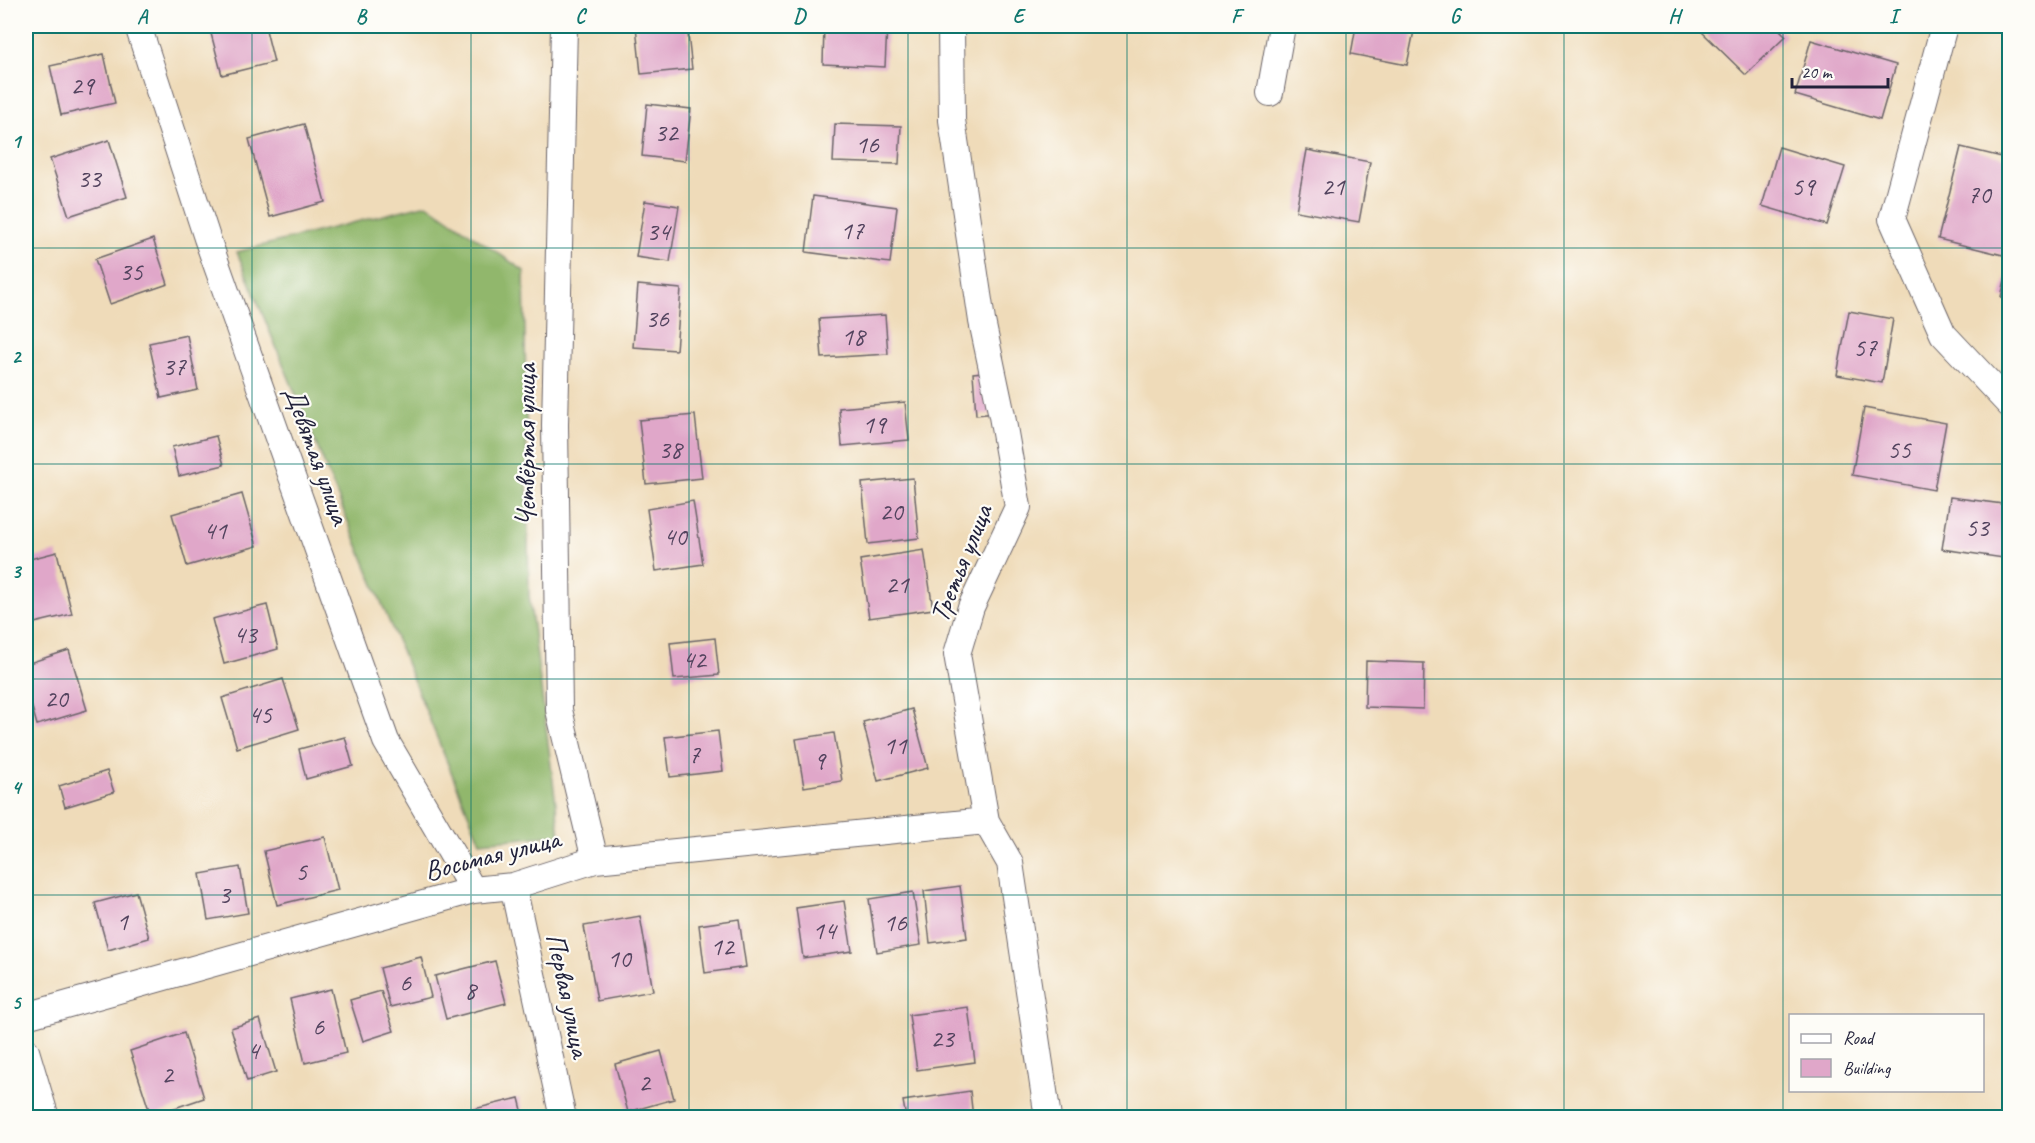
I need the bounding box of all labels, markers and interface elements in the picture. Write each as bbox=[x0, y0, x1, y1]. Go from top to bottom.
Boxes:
text: A bbox=[137, 4, 149, 29]
text: B bbox=[356, 4, 368, 29]
text: C bbox=[575, 4, 587, 29]
text: D bbox=[793, 4, 807, 29]
text: E bbox=[1013, 4, 1027, 29]
text: F bbox=[1231, 4, 1245, 29]
text: G bbox=[1450, 4, 1463, 29]
text: H bbox=[1668, 4, 1683, 29]
text: I bbox=[1889, 4, 1902, 29]
scale bar bbox=[1792, 51, 1888, 89]
text: 20 m bbox=[1801, 61, 1834, 83]
house number: 29 bbox=[70, 69, 96, 102]
house number: 32 bbox=[654, 116, 680, 149]
house number: 16 bbox=[855, 128, 880, 161]
text: 1 bbox=[12, 129, 23, 154]
house number: 33 bbox=[77, 162, 103, 195]
house number: 21 bbox=[1321, 170, 1346, 203]
house number: 59 bbox=[1791, 170, 1817, 203]
house number: 70 bbox=[1967, 178, 1993, 211]
house number: 17 bbox=[840, 214, 865, 247]
house number: 34 bbox=[646, 215, 672, 248]
house number: 35 bbox=[119, 255, 144, 288]
house number: 36 bbox=[645, 302, 670, 335]
house number: 18 bbox=[841, 320, 867, 353]
house number: 57 bbox=[1853, 331, 1878, 364]
text: 2 bbox=[12, 344, 23, 369]
house number: 37 bbox=[162, 350, 187, 383]
street label: Четвёртая улица bbox=[508, 362, 543, 526]
street label: Девятая улица bbox=[276, 381, 359, 531]
house number: 19 bbox=[862, 408, 888, 441]
house number: 38 bbox=[658, 433, 684, 466]
house number: 55 bbox=[1887, 433, 1912, 466]
house number: 20 bbox=[879, 495, 905, 528]
street label: Третья улица bbox=[921, 498, 1000, 627]
house number: 53 bbox=[1965, 511, 1991, 544]
house number: 41 bbox=[203, 514, 228, 547]
house number: 40 bbox=[663, 520, 689, 553]
text: 3 bbox=[12, 559, 23, 584]
house number: 21 bbox=[885, 568, 910, 601]
house number: 43 bbox=[233, 618, 259, 651]
house number: 42 bbox=[682, 643, 708, 676]
house number: 20 bbox=[44, 682, 70, 715]
house number: 45 bbox=[248, 698, 273, 731]
house number: 11 bbox=[883, 729, 908, 762]
house number: 7 bbox=[688, 738, 701, 771]
house number: 9 bbox=[813, 744, 827, 777]
text: 4 bbox=[12, 775, 24, 800]
street label: Восьмая улица bbox=[421, 820, 566, 888]
house number: 5 bbox=[295, 855, 308, 888]
house number: 3 bbox=[218, 878, 232, 911]
house number: 1 bbox=[116, 905, 129, 938]
house number: 16 bbox=[883, 906, 908, 939]
house number: 14 bbox=[812, 914, 838, 947]
street label: Первая улица bbox=[538, 930, 599, 1063]
house number: 12 bbox=[710, 930, 736, 963]
house number: 10 bbox=[607, 942, 633, 975]
house number: 6 bbox=[399, 966, 412, 999]
house number: 8 bbox=[464, 974, 478, 1007]
text: 5 bbox=[12, 990, 23, 1015]
house number: 6 bbox=[312, 1010, 325, 1043]
legend bbox=[1789, 1014, 1984, 1092]
house number: 23 bbox=[930, 1022, 956, 1055]
text: Road bbox=[1843, 1027, 1876, 1049]
house number: 4 bbox=[247, 1034, 261, 1067]
text: Building bbox=[1843, 1057, 1892, 1079]
house number: 2 bbox=[161, 1058, 175, 1091]
house number: 2 bbox=[638, 1066, 652, 1099]

